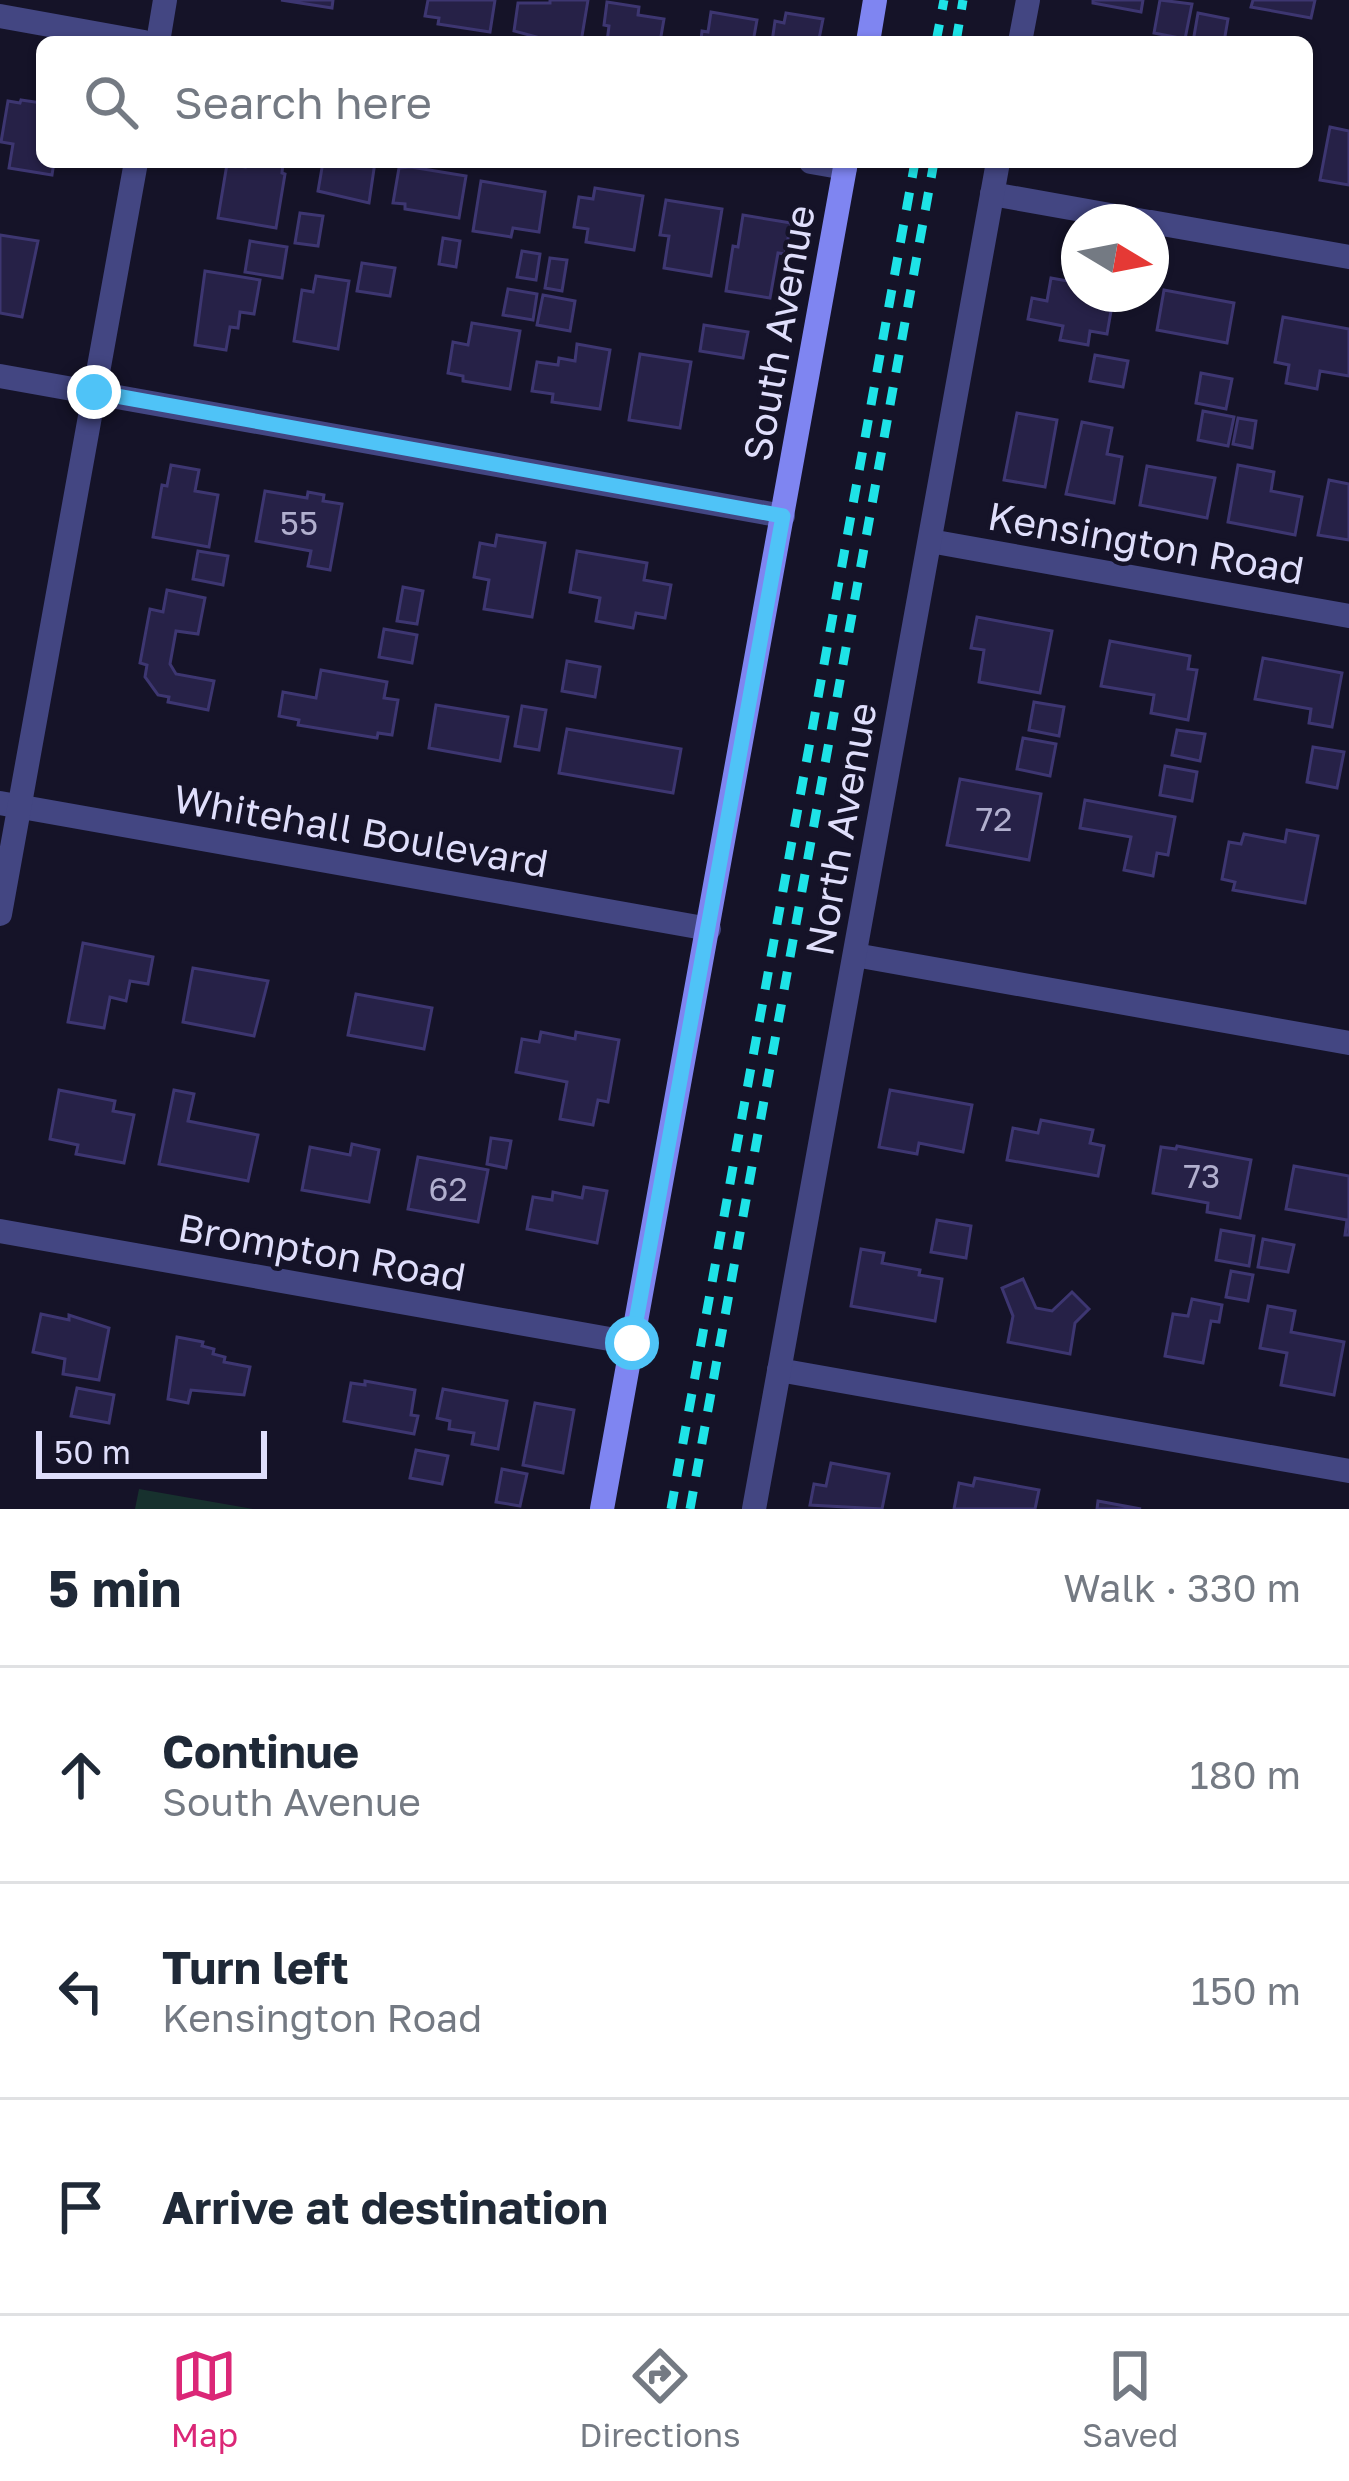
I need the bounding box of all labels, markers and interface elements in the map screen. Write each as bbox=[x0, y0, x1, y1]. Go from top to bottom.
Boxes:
search box bbox=[36, 36, 1313, 168]
icon: search bbox=[78, 69, 144, 135]
text: Search here bbox=[174, 75, 432, 129]
street label: South Avenue bbox=[733, 201, 824, 465]
north arrow bbox=[1061, 204, 1169, 312]
route end bbox=[67, 365, 121, 419]
street label: Kensington Road bbox=[984, 492, 1308, 593]
house number: 55 bbox=[280, 503, 318, 542]
street label: North Avenue bbox=[795, 699, 886, 959]
street label: Whitehall Boulevard bbox=[170, 774, 552, 887]
house number: 72 bbox=[976, 799, 1012, 838]
house number: 73 bbox=[1184, 1156, 1220, 1195]
house number: 62 bbox=[428, 1169, 468, 1208]
street label: Brompton Road bbox=[175, 1203, 470, 1300]
route start bbox=[605, 1316, 659, 1370]
scale bar bbox=[36, 1425, 267, 1478]
text: 50 m bbox=[54, 1432, 131, 1471]
text: 5 min bbox=[48, 1557, 181, 1618]
text: Walk · 330 m bbox=[1063, 1564, 1301, 1611]
text: Continue bbox=[162, 1724, 359, 1778]
icon: ahead bbox=[48, 1742, 114, 1808]
text: 180 m bbox=[1190, 1751, 1301, 1798]
text: South Avenue bbox=[162, 1778, 421, 1825]
text: Turn left bbox=[162, 1940, 349, 1994]
icon: left bbox=[48, 1958, 114, 2024]
text: 150 m bbox=[1191, 1967, 1301, 2014]
text: Kensington Road bbox=[162, 1994, 482, 2041]
icon: arrive bbox=[48, 2174, 114, 2240]
text: Arrive at destination bbox=[162, 2180, 608, 2234]
tab: Map bbox=[171, 2343, 238, 2454]
tab: Directions bbox=[579, 2343, 741, 2454]
tab: Saved bbox=[1082, 2343, 1178, 2454]

